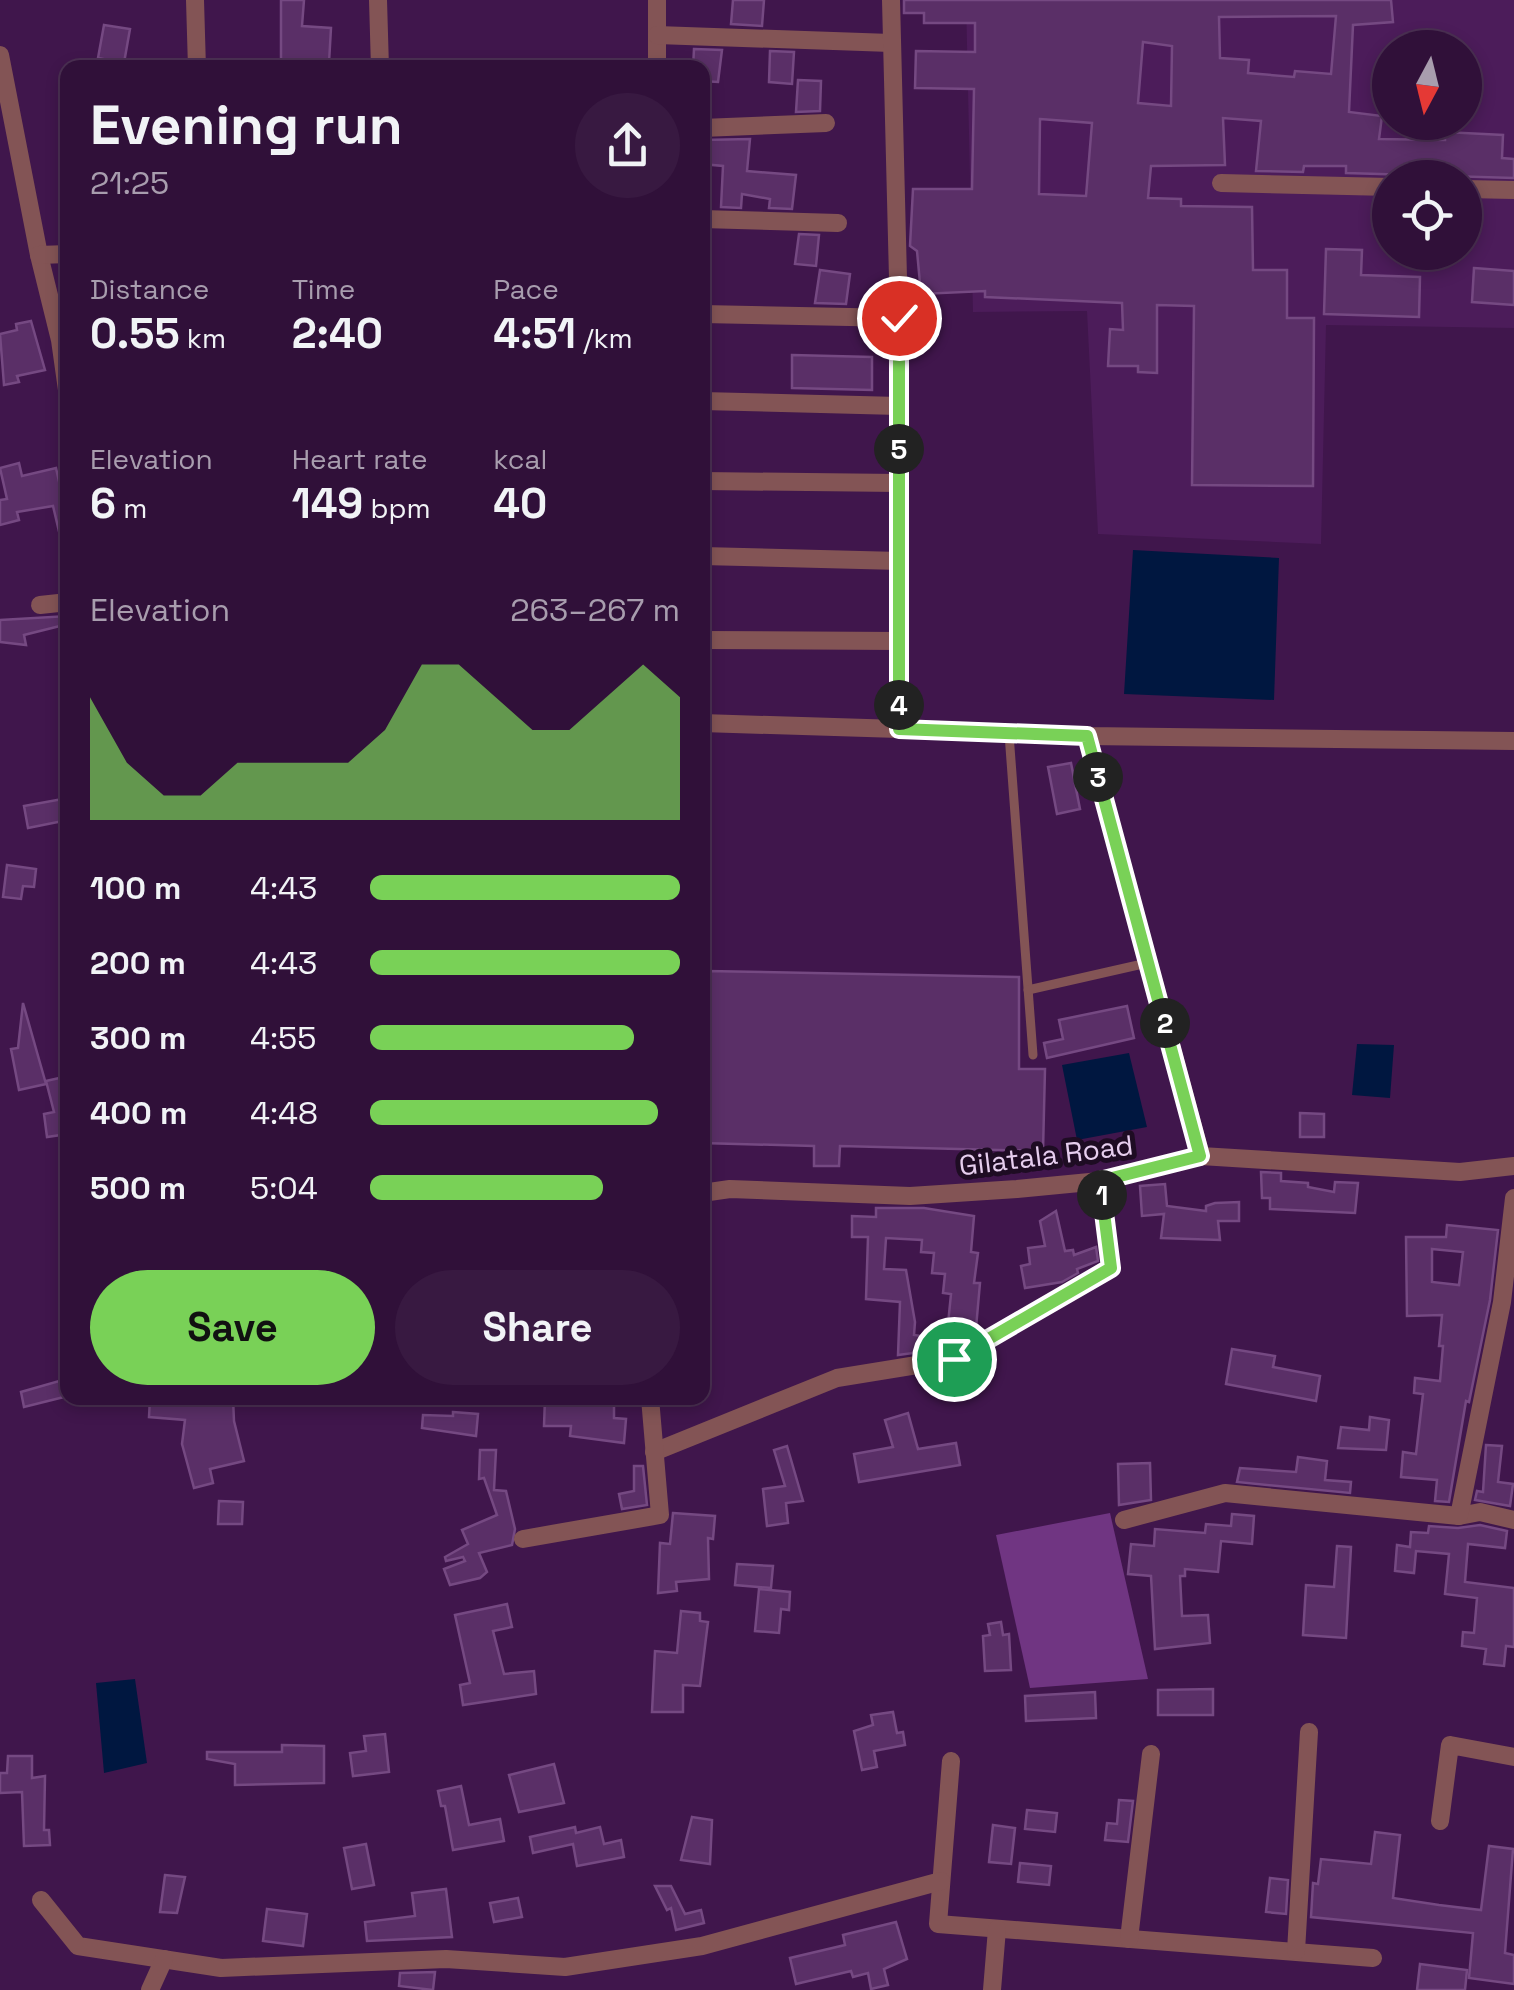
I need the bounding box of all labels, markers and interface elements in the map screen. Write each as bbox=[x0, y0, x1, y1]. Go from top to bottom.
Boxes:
north arrow bbox=[1372, 30, 1482, 140]
map controls bbox=[1372, 30, 1482, 270]
text: Evening run bbox=[90, 90, 403, 160]
button: share bbox=[575, 93, 680, 198]
button: locate bbox=[1372, 160, 1482, 270]
text: 21:25 bbox=[90, 163, 169, 203]
text: Distance bbox=[90, 271, 209, 307]
text: Time bbox=[292, 271, 355, 307]
text: Pace bbox=[493, 271, 559, 307]
pin bbox=[857, 276, 942, 361]
icon: check bbox=[872, 291, 927, 346]
text: 0.55 bbox=[90, 307, 180, 360]
text: 2:40 bbox=[292, 307, 383, 360]
text: 4:51 bbox=[493, 307, 576, 360]
text: km bbox=[180, 320, 226, 356]
text: /km bbox=[576, 320, 633, 356]
pin: 5 bbox=[874, 424, 924, 474]
text: 5 bbox=[891, 431, 907, 467]
text: Elevation bbox=[90, 441, 213, 477]
text: Heart rate bbox=[292, 441, 428, 477]
text: kcal bbox=[493, 441, 547, 477]
text: 6 bbox=[90, 477, 116, 530]
text: 149 bbox=[292, 477, 363, 530]
text: 40 bbox=[493, 477, 547, 530]
text: m bbox=[116, 490, 147, 526]
text: bpm bbox=[363, 490, 431, 526]
text: Elevation bbox=[90, 590, 230, 630]
text: 263–267 m bbox=[510, 590, 680, 630]
pin: 4 bbox=[874, 680, 924, 730]
text: 4 bbox=[890, 687, 908, 723]
pin: 3 bbox=[1073, 752, 1123, 802]
text: 3 bbox=[1089, 759, 1107, 795]
text: 100 m bbox=[90, 868, 181, 908]
text: 4:43 bbox=[250, 868, 317, 908]
text: 200 m bbox=[90, 943, 186, 983]
text: 4:43 bbox=[250, 943, 317, 983]
pin: 2 bbox=[1140, 998, 1190, 1048]
text: 2 bbox=[1157, 1005, 1173, 1041]
text: 300 m bbox=[90, 1018, 186, 1058]
text: 4:55 bbox=[250, 1018, 316, 1058]
text: 400 m bbox=[90, 1093, 187, 1133]
text: 4:48 bbox=[250, 1093, 318, 1133]
street label: Gilatala Road bbox=[957, 1126, 1135, 1184]
text: 500 m bbox=[90, 1168, 186, 1208]
text: 5:04 bbox=[250, 1168, 318, 1208]
pin: 1 bbox=[1077, 1170, 1127, 1220]
text: 1 bbox=[1096, 1177, 1108, 1213]
button: Save bbox=[90, 1270, 375, 1385]
button: Share bbox=[395, 1270, 680, 1385]
pin bbox=[912, 1317, 997, 1402]
icon: arrive bbox=[927, 1332, 982, 1387]

